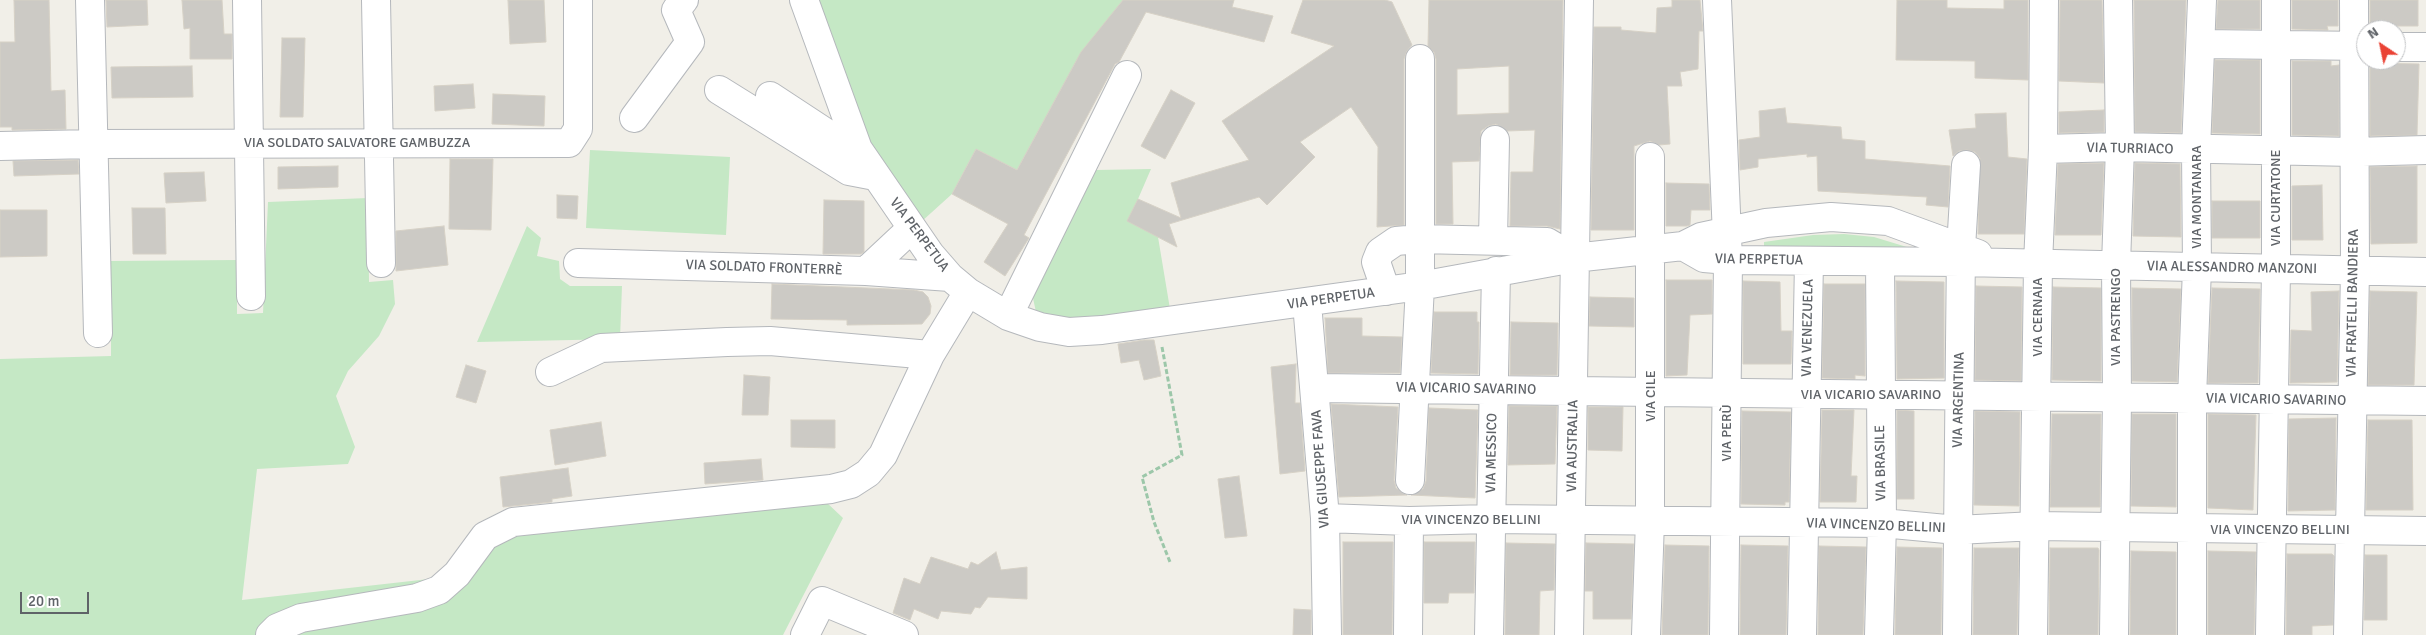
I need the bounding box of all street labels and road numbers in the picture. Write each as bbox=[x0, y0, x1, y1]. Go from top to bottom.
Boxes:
street label: VIA SOLDATO SALVATORE GAMBUZZA bbox=[244, 135, 470, 151]
street label: VIA TURRIACO bbox=[2086, 140, 2174, 158]
street label: VIA MONTANARA bbox=[2189, 145, 2205, 249]
street label: VIA CURTATONE bbox=[2268, 150, 2284, 246]
street label: VIA PERPETUA bbox=[886, 195, 952, 275]
street label: VIA FRATELLI BANDIERA bbox=[2343, 229, 2363, 377]
street label: VIA PERPETUA bbox=[1715, 251, 1803, 269]
street label: VIA SOLDATO FRONTERRÈ bbox=[685, 257, 843, 279]
street label: VIA ALESSANDRO MANZONI bbox=[2147, 258, 2317, 278]
street label: VIA PASTRENGO bbox=[2108, 268, 2124, 366]
street label: VIA CERNAIA bbox=[2030, 277, 2046, 357]
street label: VIA VENEZUELA bbox=[1799, 279, 1817, 377]
street label: VIA PERPETUA bbox=[1286, 285, 1376, 313]
street label: VIA ARGENTINA bbox=[1950, 352, 1968, 448]
street label: VIA CILE bbox=[1643, 370, 1659, 422]
street label: VIA VICARIO SAVARINO bbox=[1396, 379, 1536, 399]
street label: VIA VICARIO SAVARINO bbox=[1801, 387, 1941, 403]
street label: VIA VICARIO SAVARINO bbox=[2206, 390, 2346, 410]
street label: VIA AUSTRALIA bbox=[1564, 400, 1582, 492]
street label: VIA PERÙ bbox=[1719, 404, 1735, 462]
street label: VIA GIUSEPPE FAVA bbox=[1308, 409, 1334, 529]
street label: VIA MESSICO bbox=[1483, 413, 1501, 493]
street label: VIA BRASILE bbox=[1872, 425, 1890, 501]
street label: VIA VINCENZO BELLINI bbox=[1401, 512, 1541, 528]
street label: VIA VINCENZO BELLINI bbox=[1806, 515, 1946, 537]
street label: VIA VINCENZO BELLINI bbox=[2210, 522, 2350, 538]

